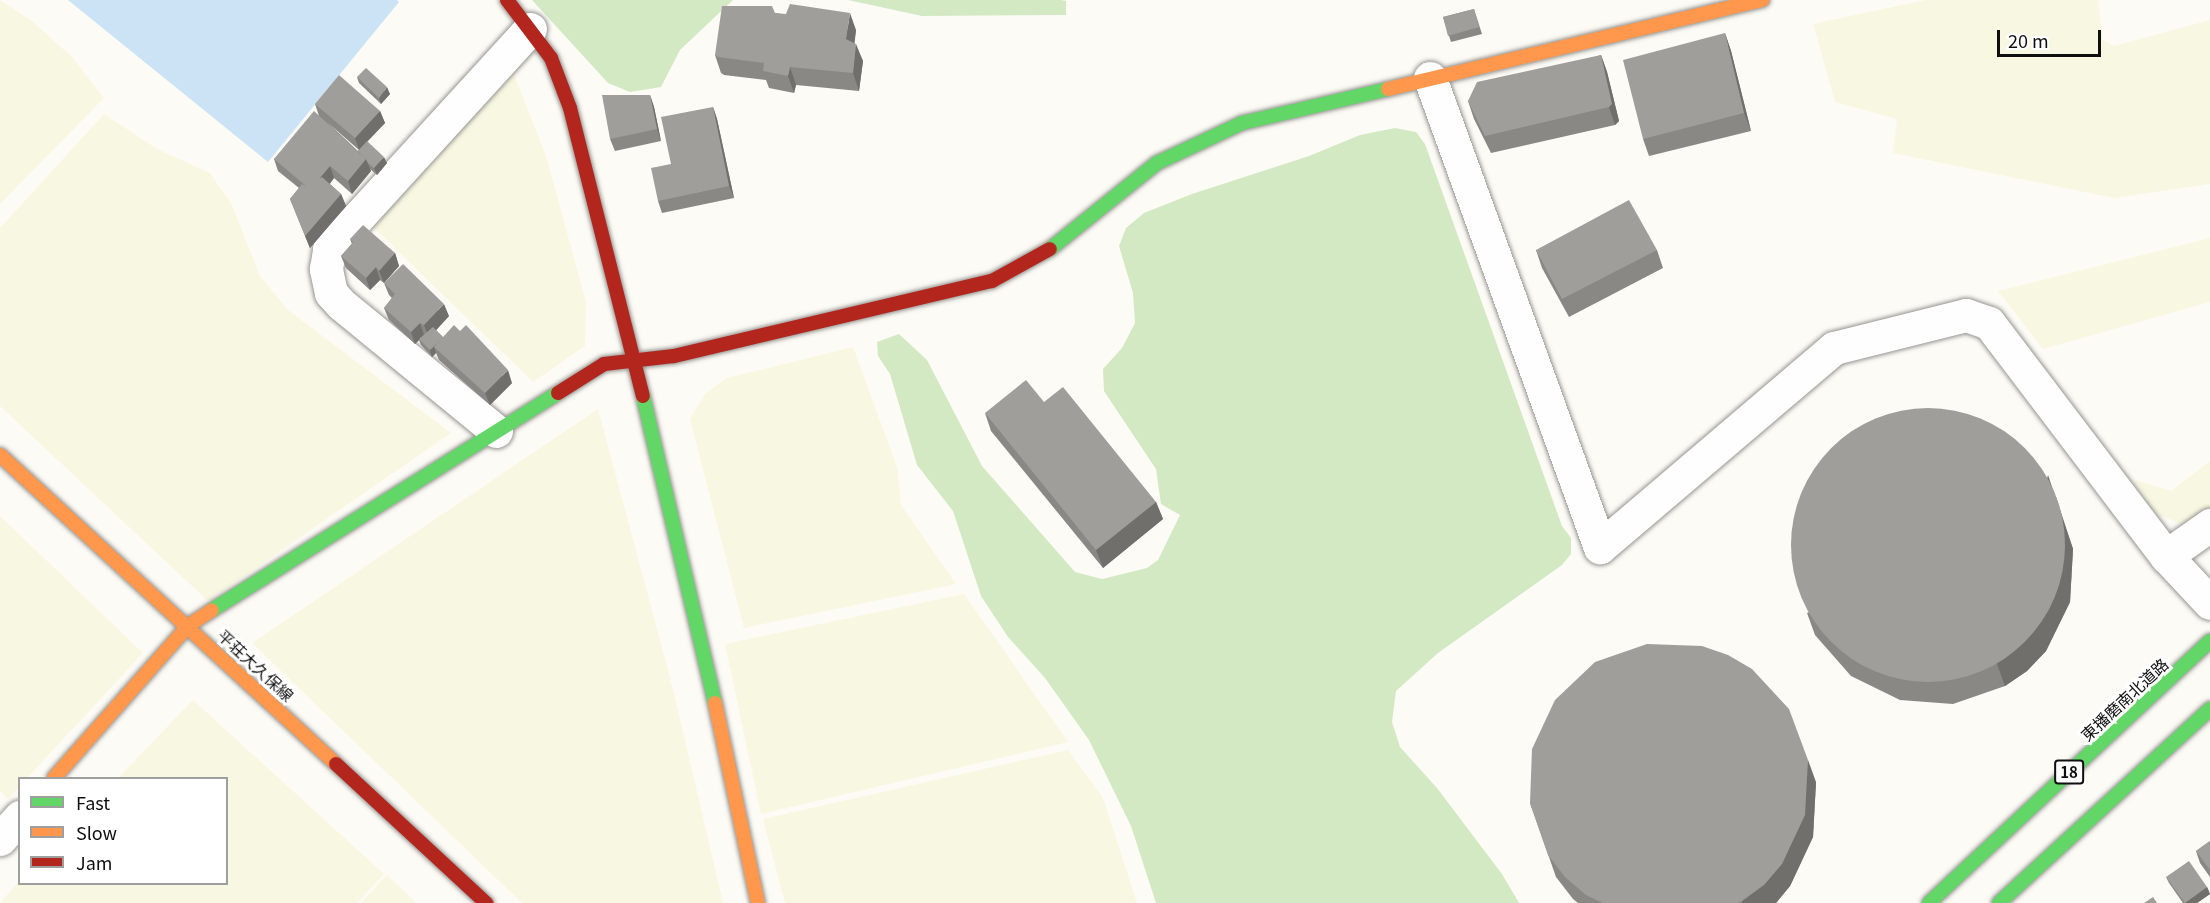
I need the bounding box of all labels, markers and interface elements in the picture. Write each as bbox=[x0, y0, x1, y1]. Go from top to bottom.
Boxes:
scale bar bbox=[2000, 18, 2104, 56]
text: 20 m bbox=[2008, 27, 2049, 53]
street label: 平荘大久保線 bbox=[214, 625, 298, 705]
street label: 東播磨南北道路 bbox=[2076, 654, 2172, 744]
road number: 18 bbox=[2054, 760, 2084, 784]
legend bbox=[18, 777, 228, 885]
text: Fast bbox=[76, 789, 110, 815]
text: Slow bbox=[76, 819, 117, 845]
text: Jam bbox=[76, 849, 112, 875]

